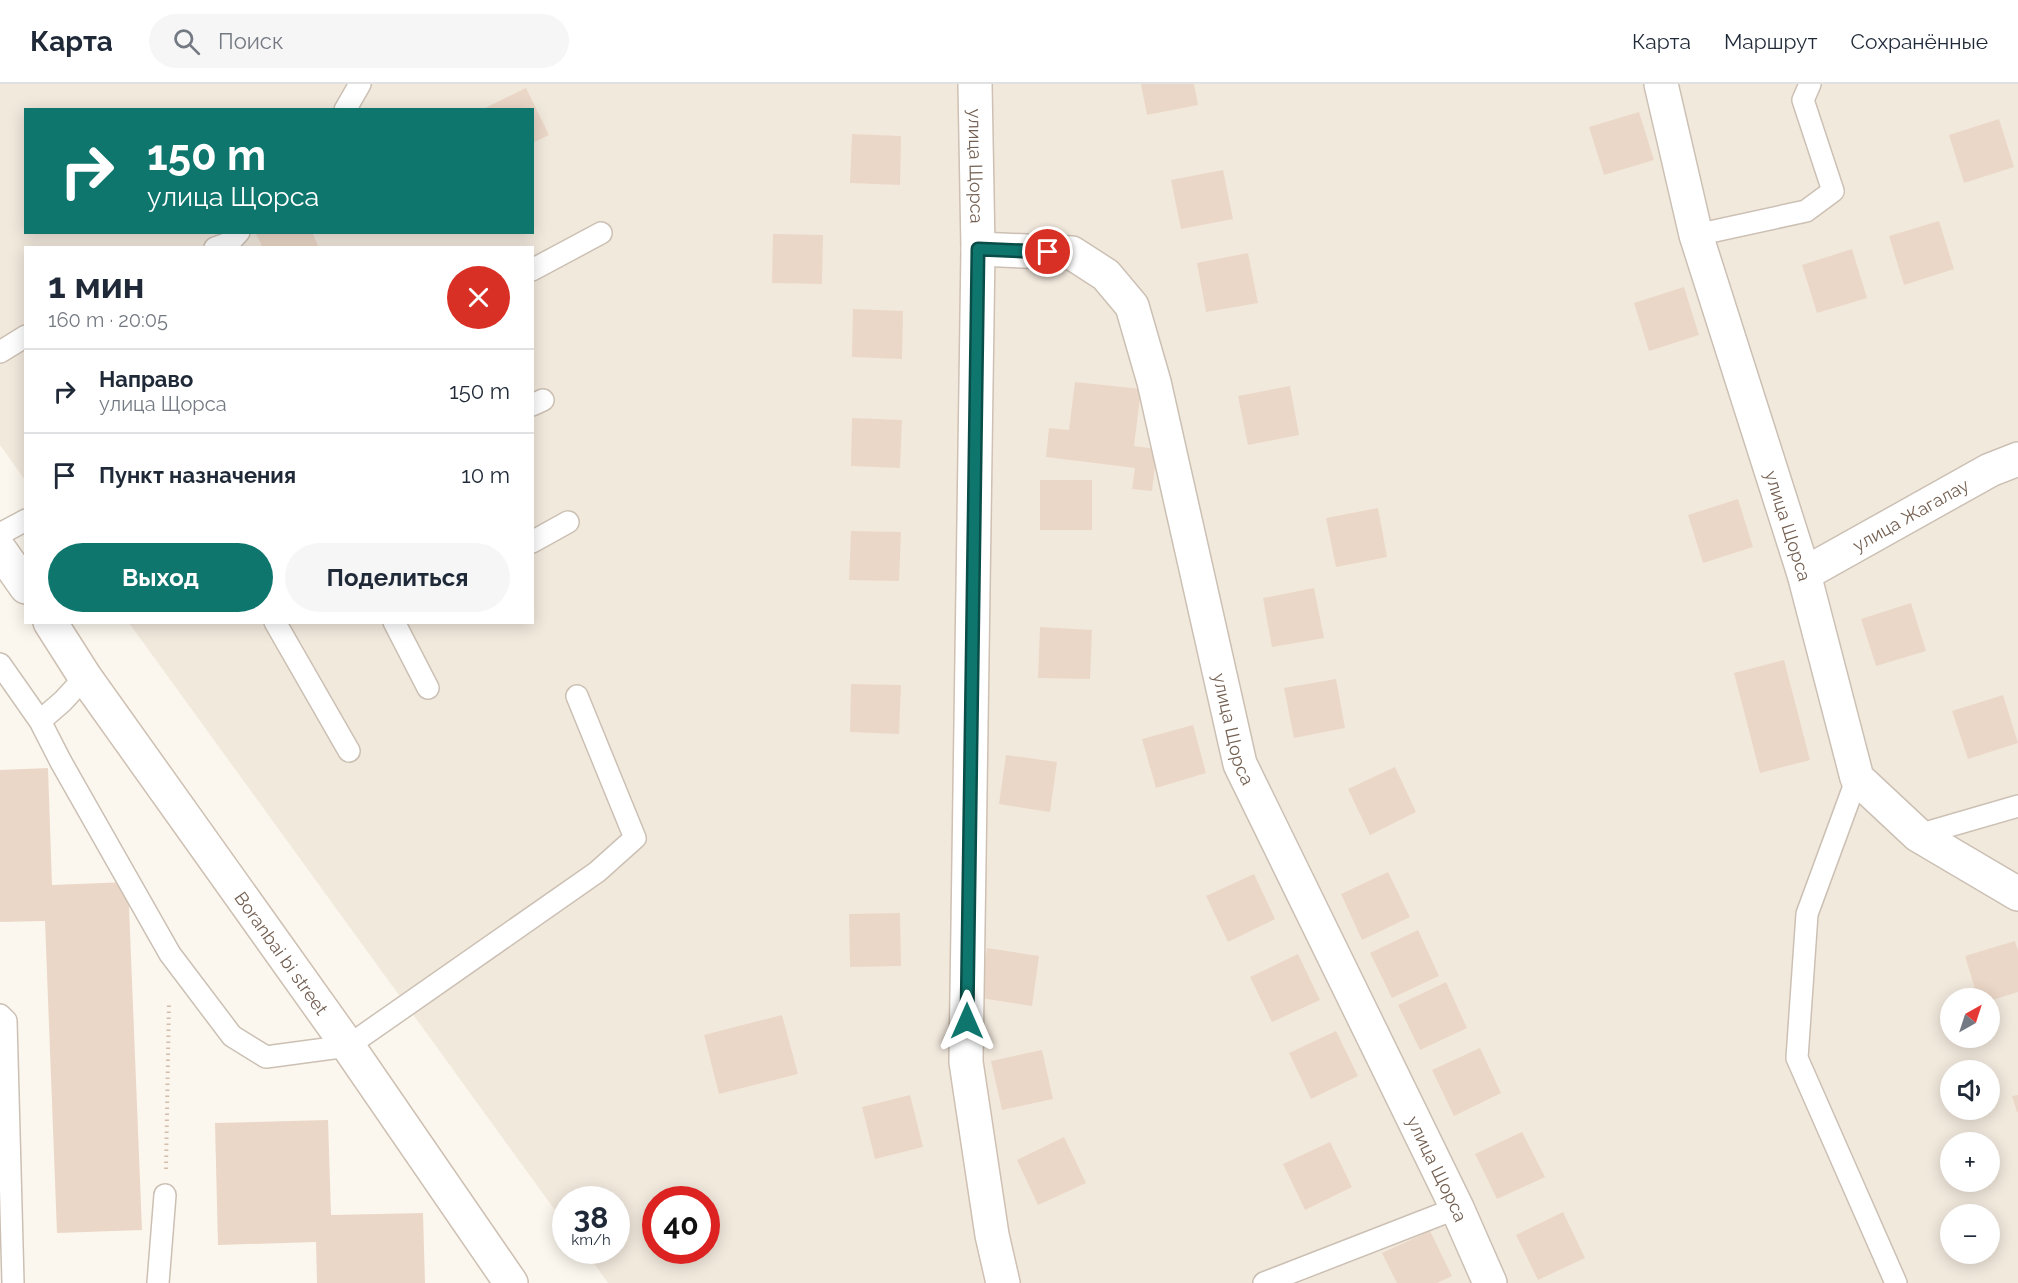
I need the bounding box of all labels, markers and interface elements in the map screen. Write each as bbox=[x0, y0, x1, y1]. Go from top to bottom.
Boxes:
search box bbox=[149, 14, 569, 68]
text: Карта bbox=[30, 25, 113, 58]
icon: search bbox=[170, 25, 203, 58]
text: Поиск bbox=[218, 28, 283, 54]
text: Карта bbox=[1632, 29, 1691, 54]
text: Маршрут bbox=[1724, 29, 1817, 54]
text: Сохранённые bbox=[1850, 29, 1988, 54]
street label: улица Щорса bbox=[965, 108, 988, 224]
text: 150 m bbox=[147, 131, 266, 180]
icon: right bbox=[48, 132, 126, 210]
text: улица Щорса bbox=[147, 181, 319, 212]
pin bbox=[1022, 226, 1073, 277]
icon: arrive bbox=[1031, 235, 1064, 268]
text: 1 мин bbox=[48, 264, 144, 306]
button: close bbox=[447, 266, 510, 329]
text: 160 m · 20:05 bbox=[48, 308, 168, 332]
text: Направо bbox=[99, 366, 193, 392]
icon: right bbox=[48, 375, 81, 408]
text: 150 m bbox=[449, 378, 510, 404]
text: улица Щорса bbox=[99, 392, 227, 416]
icon: arrive bbox=[48, 459, 81, 492]
text: Пункт назначения bbox=[99, 462, 296, 488]
text: 10 m bbox=[461, 462, 510, 488]
street label: улица Щорса bbox=[1761, 468, 1816, 583]
street label: улица Жагалау bbox=[1849, 474, 1972, 555]
button: Выход bbox=[48, 543, 273, 612]
button: Поделиться bbox=[285, 543, 510, 612]
street label: улица Щорса bbox=[1209, 671, 1259, 788]
street label: Boranbai bi street bbox=[231, 887, 333, 1019]
north arrow bbox=[1940, 988, 2000, 1048]
map controls bbox=[1940, 988, 2000, 1264]
position arrow bbox=[935, 989, 999, 1053]
button: sound bbox=[1940, 1060, 2000, 1120]
street label: улица Щорса bbox=[1403, 1112, 1472, 1225]
button: + bbox=[1940, 1132, 2000, 1192]
speed limit sign: 40 bbox=[642, 1186, 720, 1264]
text: 38 bbox=[574, 1200, 608, 1235]
button: − bbox=[1940, 1204, 2000, 1264]
text: km/h bbox=[571, 1231, 611, 1249]

